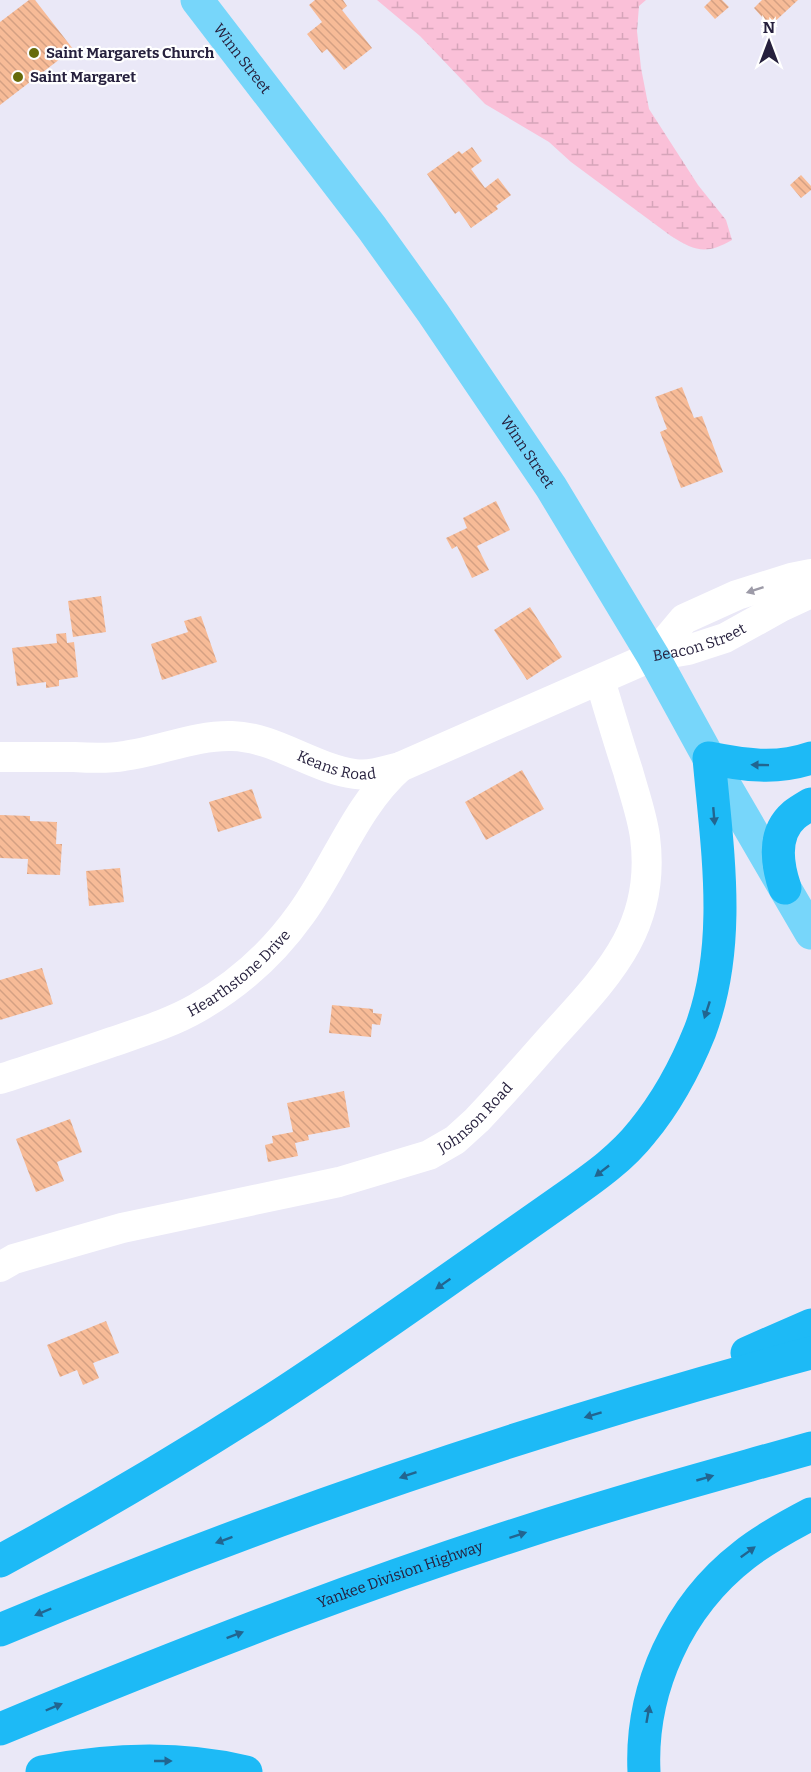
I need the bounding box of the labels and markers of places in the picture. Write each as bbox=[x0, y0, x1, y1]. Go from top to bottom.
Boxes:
place label: Saint Margarets Church bbox=[46, 44, 215, 62]
marker: Saint Margarets Church bbox=[27, 46, 41, 60]
place label: Saint Margaret bbox=[30, 68, 136, 86]
marker: Saint Margaret bbox=[11, 70, 25, 84]

